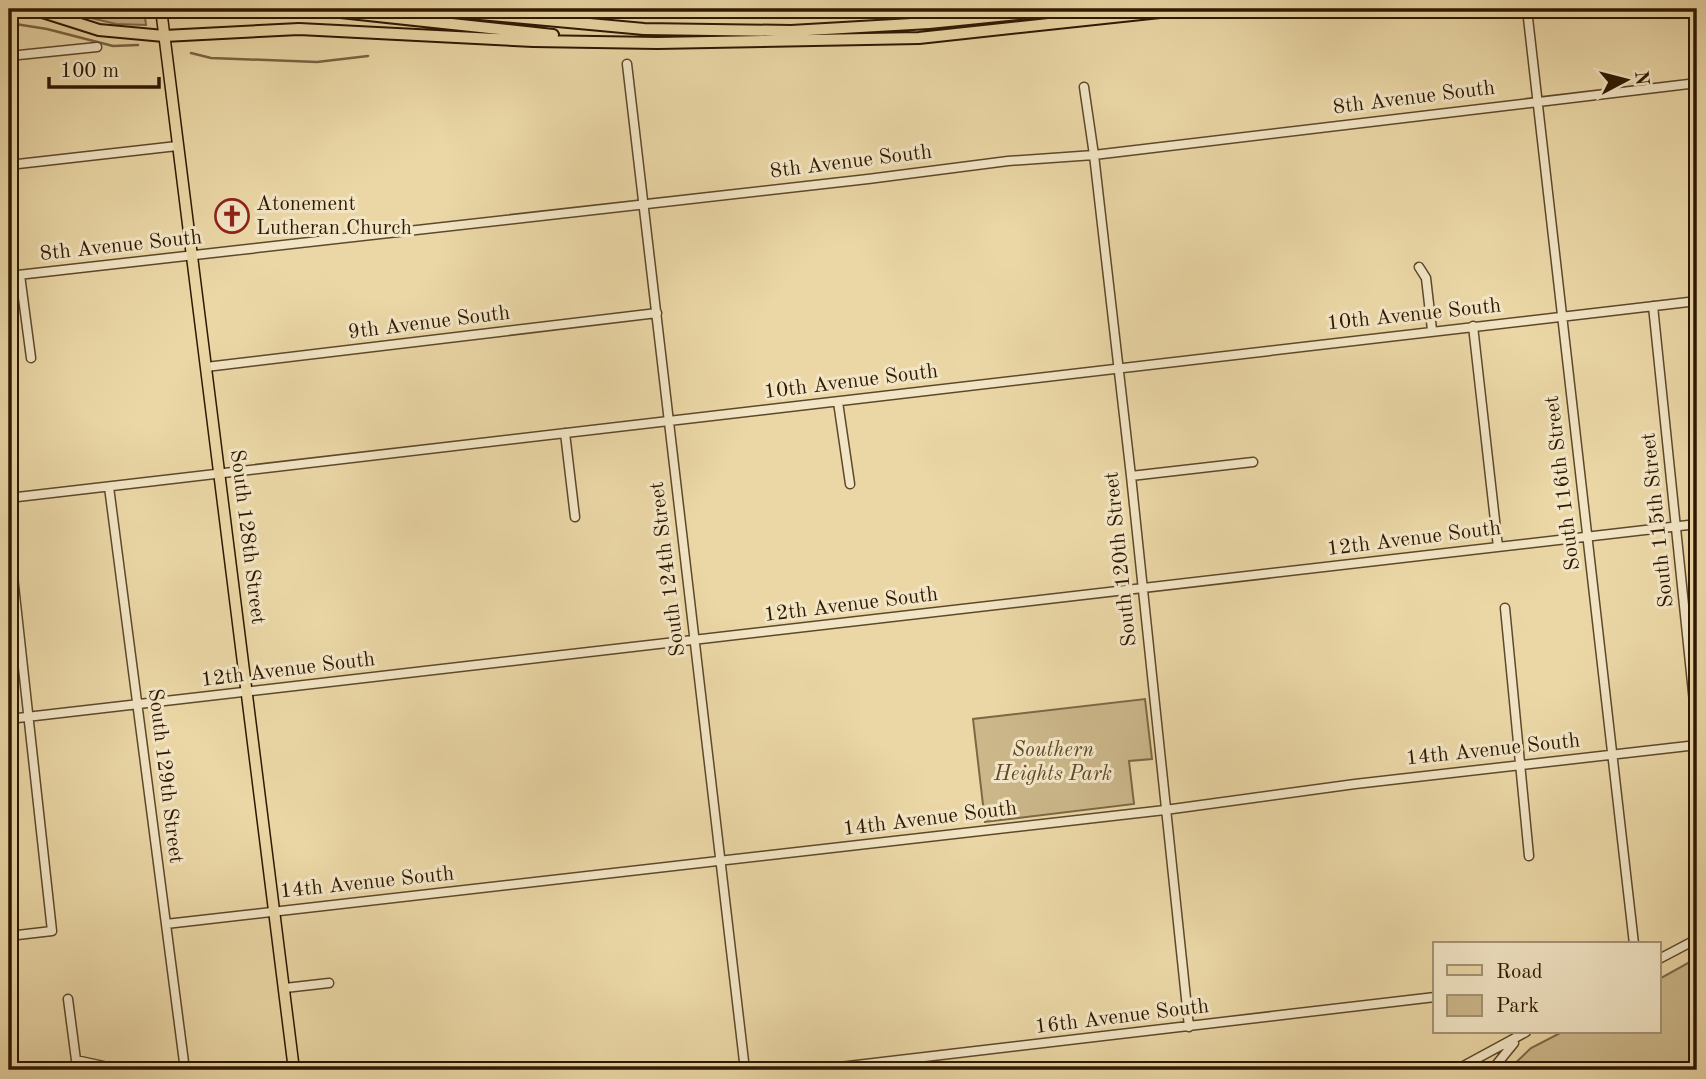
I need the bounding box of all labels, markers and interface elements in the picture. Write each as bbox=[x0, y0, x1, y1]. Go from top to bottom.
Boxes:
scale bar bbox=[49, 46, 159, 90]
north arrow bbox=[1590, 46, 1660, 116]
text: 100 m bbox=[60, 61, 119, 82]
text: N bbox=[1630, 70, 1651, 87]
street label: 8th Avenue South bbox=[1332, 78, 1496, 118]
street label: 8th Avenue South bbox=[769, 142, 933, 182]
place label: Atonement Lutheran Church bbox=[256, 194, 412, 239]
church icon: Atonement Lutheran Church bbox=[213, 197, 251, 235]
street label: 8th Avenue South bbox=[39, 227, 203, 265]
street label: 10th Avenue South bbox=[1326, 295, 1502, 335]
street label: 9th Avenue South bbox=[347, 303, 511, 343]
street label: 10th Avenue South bbox=[763, 361, 939, 403]
street label: South 116th Street bbox=[1542, 394, 1584, 572]
street label: South 115th Street bbox=[1638, 431, 1678, 609]
street label: South 128th Street bbox=[226, 448, 268, 626]
street label: South 120th Street bbox=[1101, 470, 1141, 648]
street label: South 124th Street bbox=[647, 480, 689, 658]
street label: 12th Avenue South bbox=[1326, 518, 1502, 560]
street label: 12th Avenue South bbox=[763, 584, 939, 626]
street label: 12th Avenue South bbox=[200, 649, 376, 691]
street label: South 129th Street bbox=[144, 687, 186, 865]
street label: 14th Avenue South bbox=[1405, 730, 1581, 770]
park label: Southern Heights Park bbox=[993, 740, 1112, 785]
street label: 14th Avenue South bbox=[842, 798, 1018, 840]
street label: 14th Avenue South bbox=[279, 863, 455, 903]
legend bbox=[1433, 942, 1660, 1034]
text: Road bbox=[1496, 962, 1543, 983]
street label: 16th Avenue South bbox=[1034, 996, 1210, 1038]
text: Park bbox=[1496, 996, 1539, 1017]

